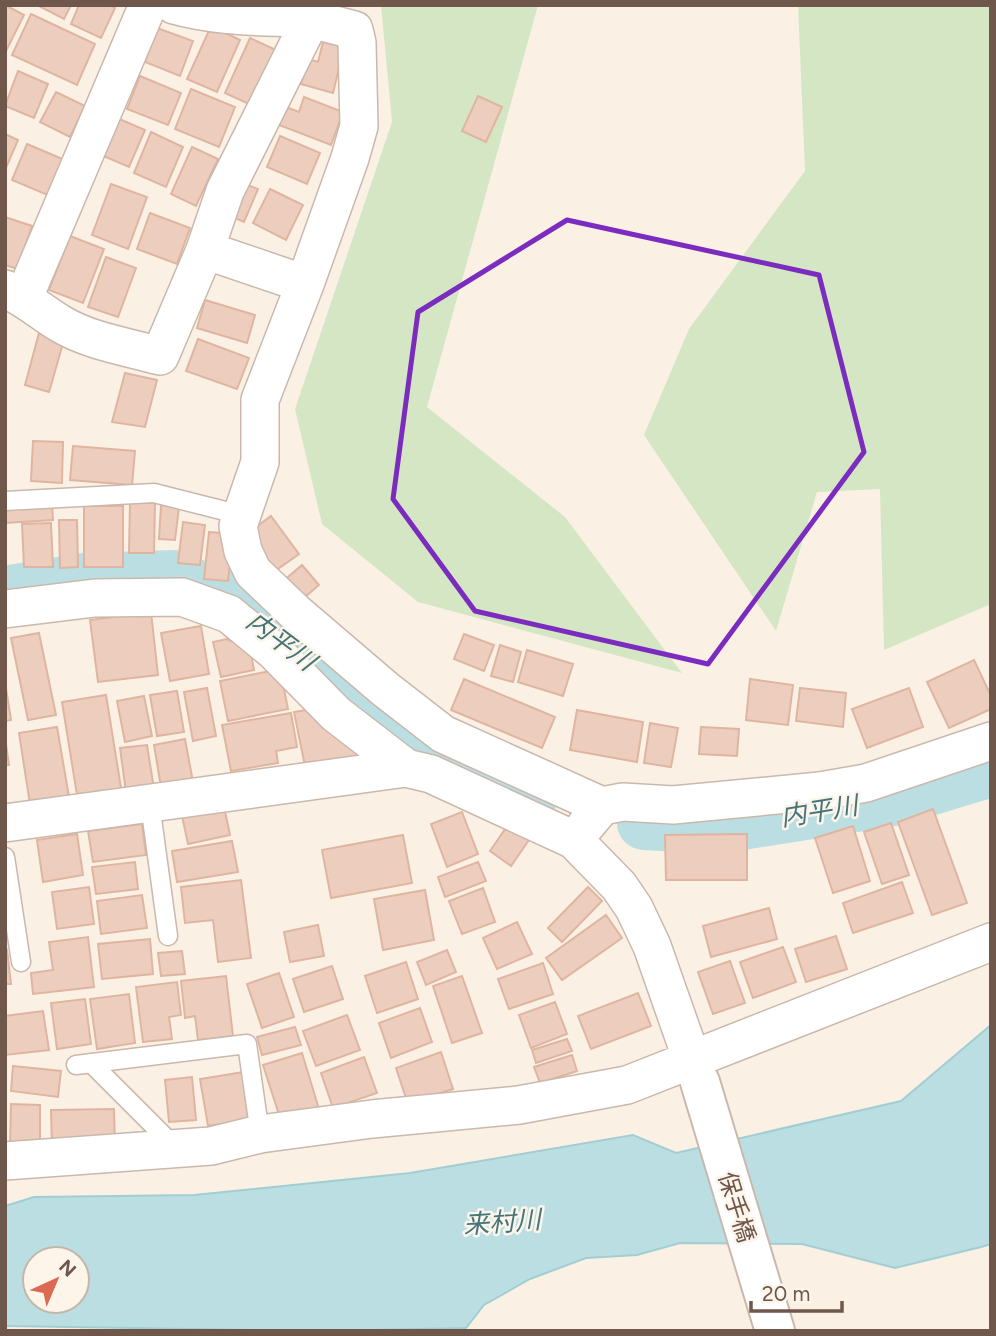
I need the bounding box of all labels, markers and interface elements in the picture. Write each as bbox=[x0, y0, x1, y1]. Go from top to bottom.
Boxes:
water label: 内平川 bbox=[240, 605, 324, 679]
water label: 内平川 bbox=[778, 789, 863, 833]
street label: 保手橋 bbox=[713, 1168, 761, 1246]
water label: 来村川 bbox=[462, 1203, 545, 1241]
north arrow bbox=[21, 1245, 91, 1315]
text: N bbox=[54, 1255, 81, 1282]
scale bar bbox=[751, 1270, 842, 1314]
text: 20 m bbox=[762, 1281, 810, 1306]

